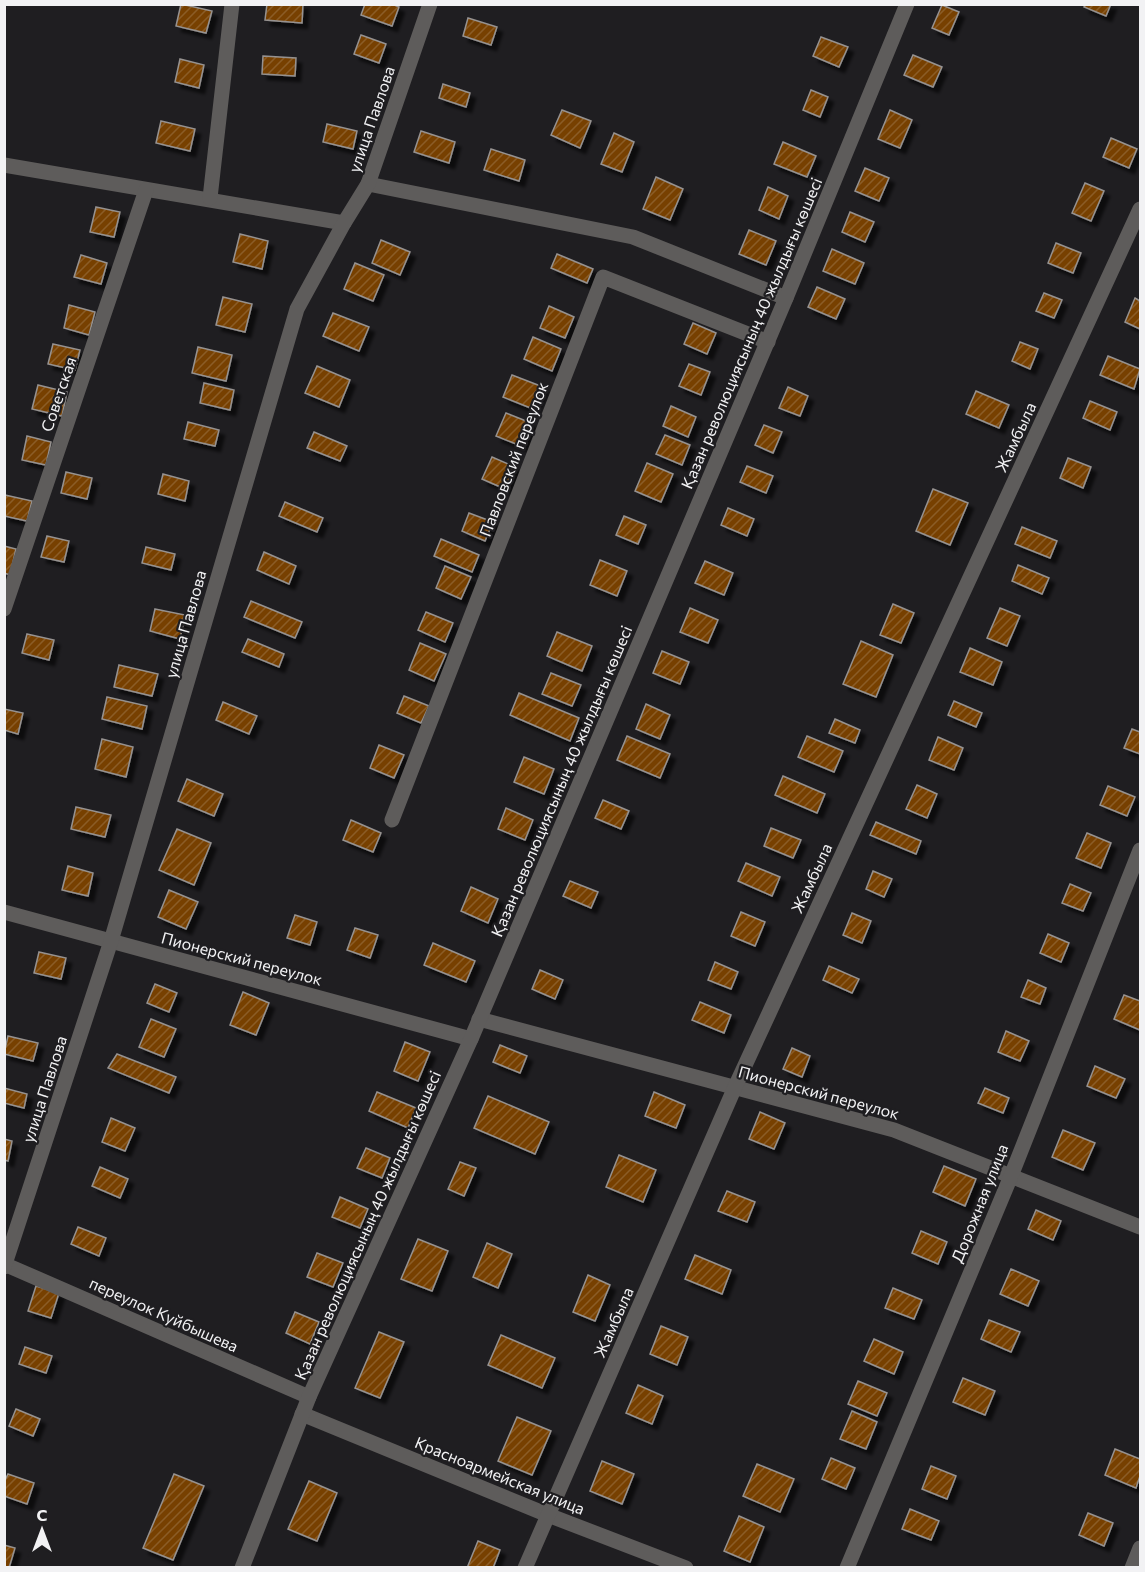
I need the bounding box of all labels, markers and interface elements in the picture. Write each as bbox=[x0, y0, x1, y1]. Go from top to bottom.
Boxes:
street label: улица Павлова bbox=[344, 63, 398, 175]
street label: Қазан революциясының 40 жылдығы көшесі bbox=[677, 174, 825, 492]
street label: Советская bbox=[36, 354, 80, 434]
street label: Павловский переулок bbox=[475, 379, 551, 539]
street label: Жамбыла bbox=[991, 399, 1039, 475]
street label: улица Павлова bbox=[161, 568, 209, 680]
street label: Қазан революциясының 40 жылдығы көшесі bbox=[487, 622, 635, 940]
street label: Жамбыла bbox=[787, 840, 835, 916]
street label: Пионерский переулок bbox=[159, 927, 325, 989]
street label: улица Павлова bbox=[18, 1033, 70, 1145]
street label: Пионерский переулок bbox=[736, 1061, 902, 1123]
street label: Қазан революциясының 40 жылдығы көшесі bbox=[290, 1068, 444, 1382]
street label: Дорожная улица bbox=[947, 1141, 1011, 1265]
street label: переулок Куйбышева bbox=[87, 1273, 241, 1355]
street label: Жамбыла bbox=[589, 1284, 637, 1360]
street label: Красноармейская улица bbox=[412, 1432, 588, 1518]
north arrow bbox=[12, 1500, 72, 1560]
text: С bbox=[37, 1505, 48, 1524]

